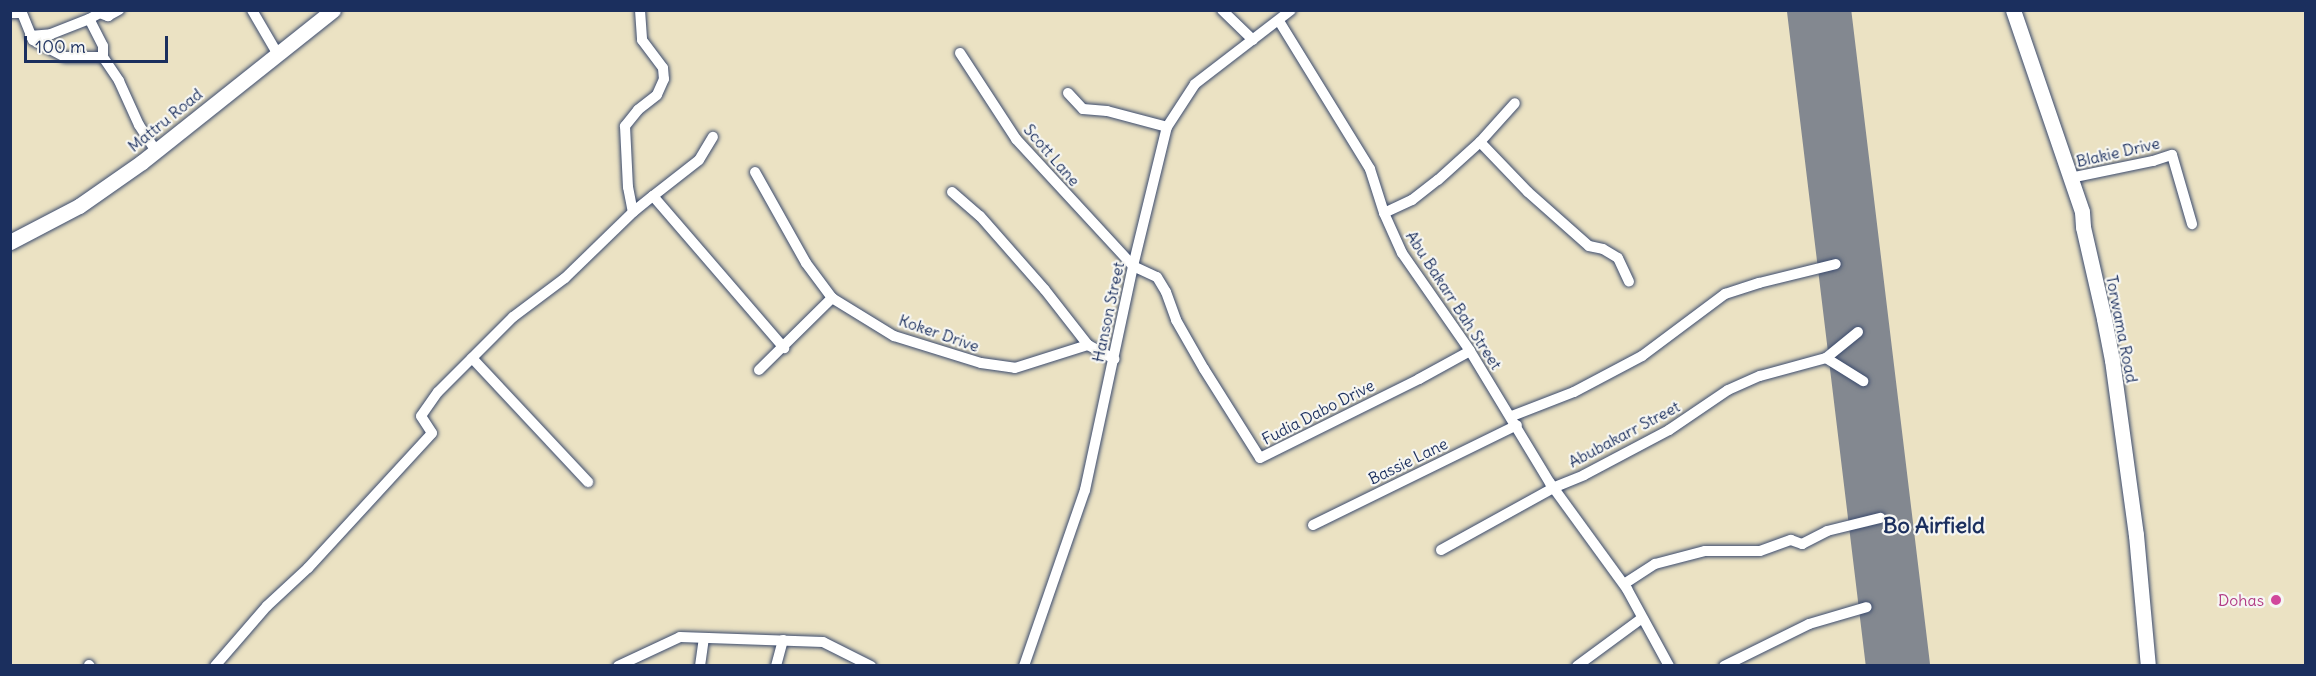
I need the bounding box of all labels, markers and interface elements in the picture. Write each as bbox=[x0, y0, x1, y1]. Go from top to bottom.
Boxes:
scale bar bbox=[27, 24, 171, 62]
text: 100 m bbox=[35, 35, 86, 58]
street label: Mattru Road bbox=[124, 84, 206, 156]
street label: Scott Lane bbox=[1020, 120, 1084, 190]
street label: Blakie Drive bbox=[2074, 133, 2162, 171]
street label: Abu Bakarr Bah Street bbox=[1402, 227, 1506, 373]
street label: Hanson Street bbox=[1088, 260, 1128, 364]
street label: Torwama Road bbox=[2102, 274, 2142, 384]
street label: Koker Drive bbox=[896, 310, 982, 356]
street label: Fudia Dabo Drive bbox=[1259, 375, 1377, 449]
street label: Abubakarr Street bbox=[1565, 397, 1683, 471]
street label: Bassie Lane bbox=[1365, 434, 1451, 488]
district label: Bo Airfield bbox=[1883, 513, 1985, 539]
place label: Dohas bbox=[2218, 590, 2264, 610]
marker: Dohas bbox=[2269, 593, 2283, 607]

